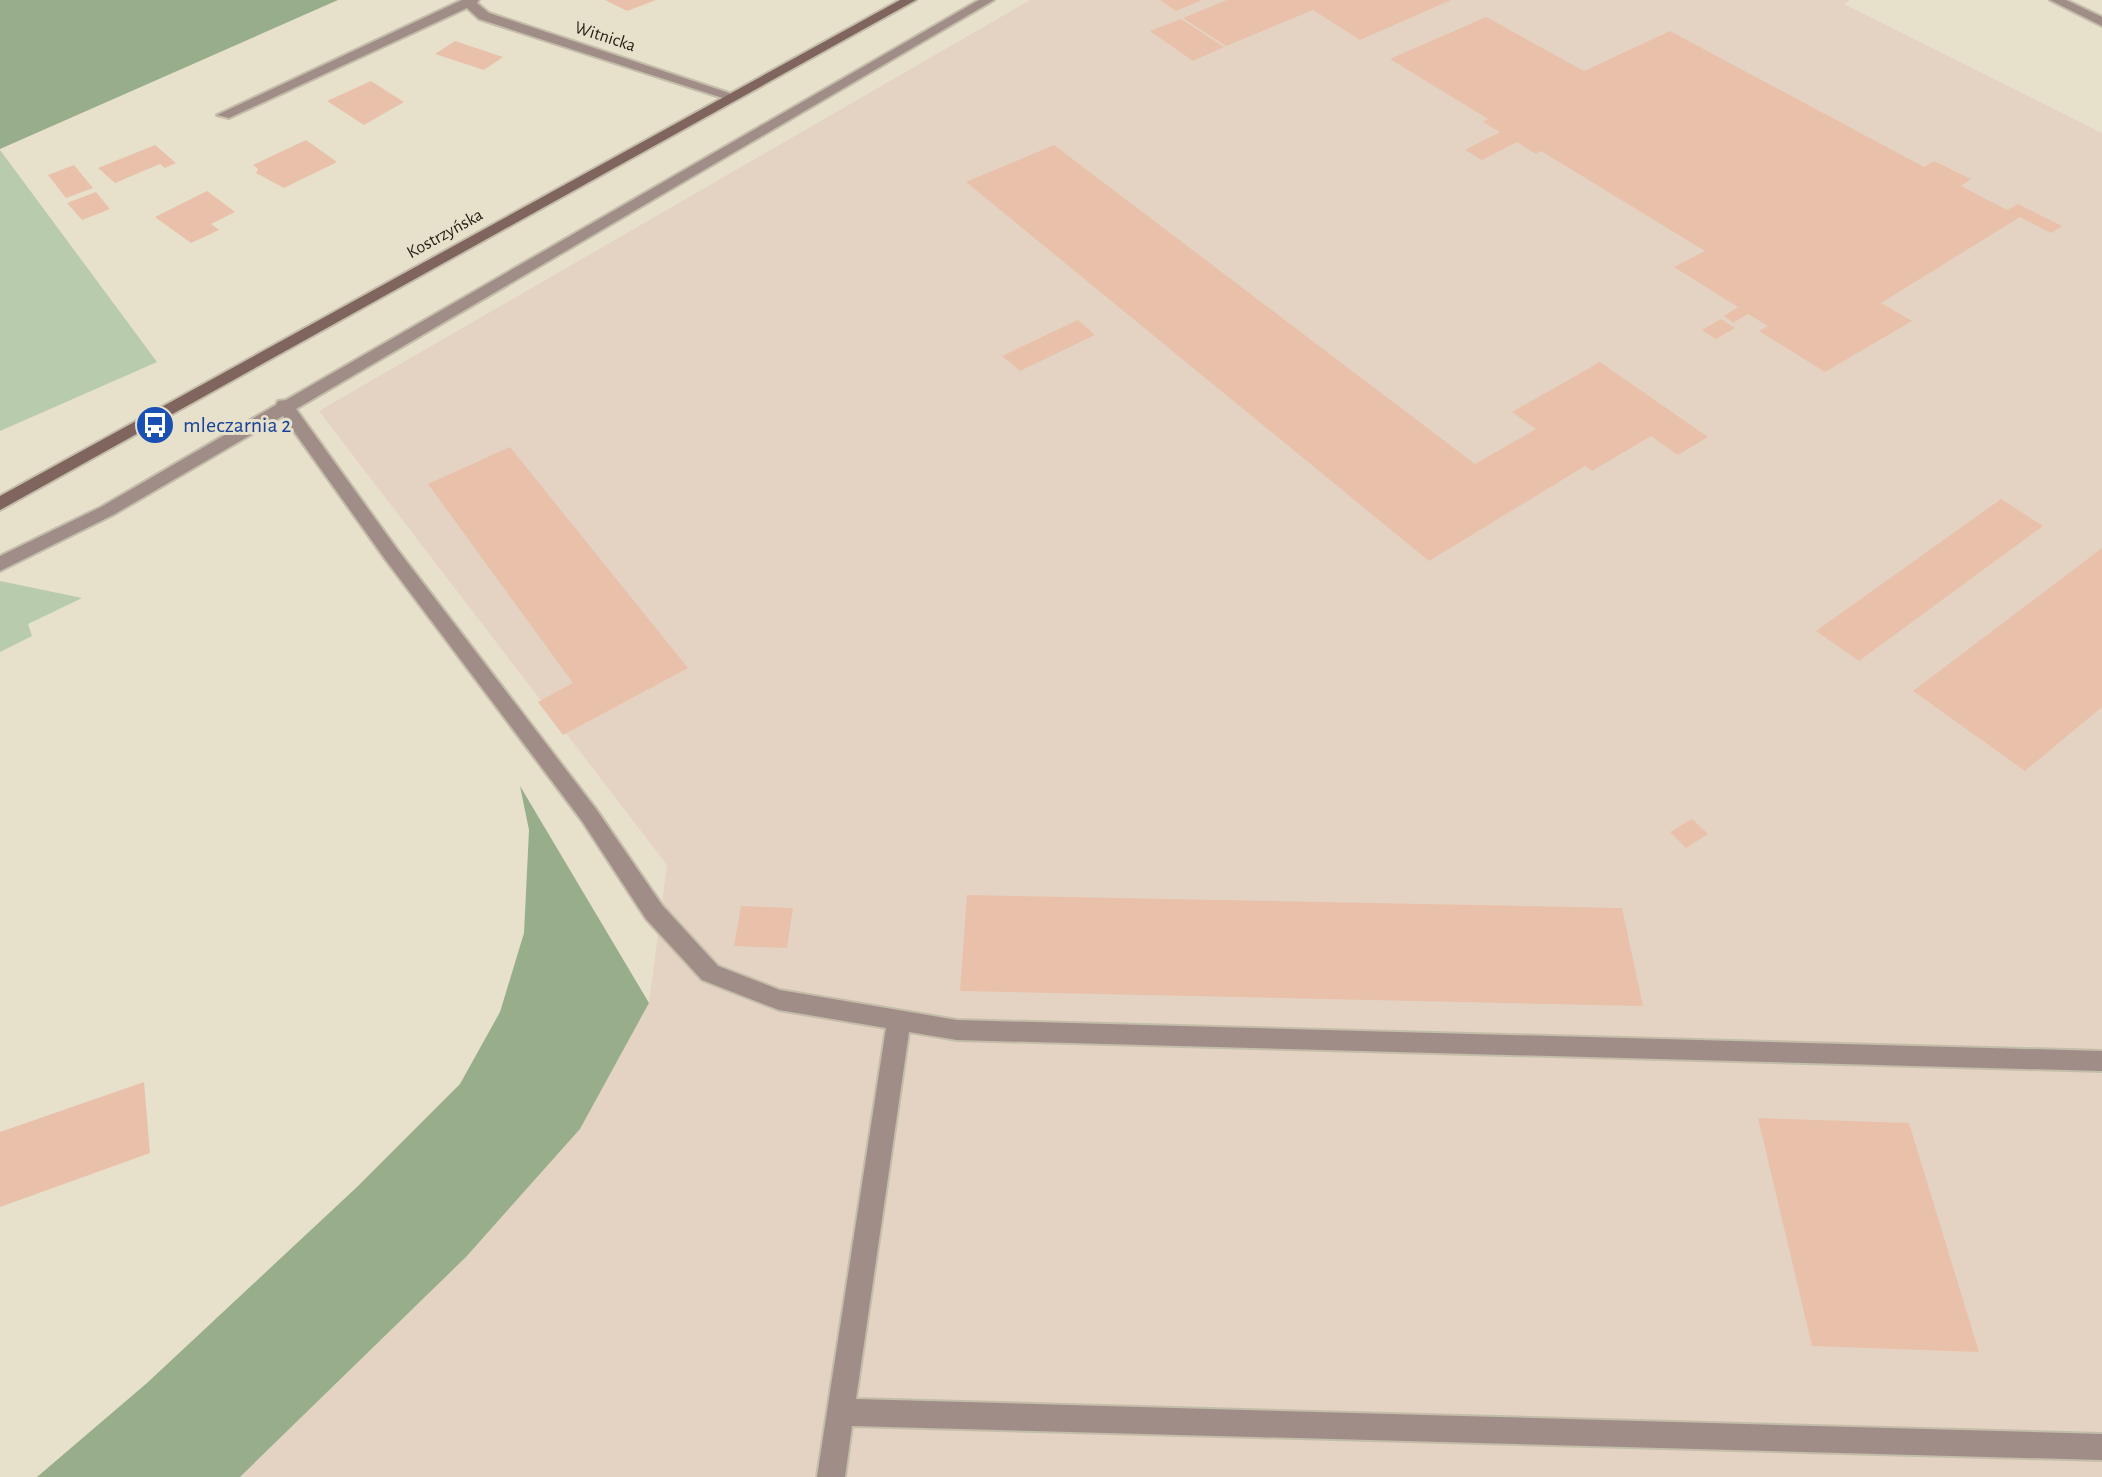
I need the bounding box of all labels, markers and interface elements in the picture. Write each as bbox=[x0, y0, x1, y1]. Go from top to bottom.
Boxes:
street label: Witnicka bbox=[572, 19, 638, 55]
street label: Kostrzyńska bbox=[404, 206, 486, 262]
bus stop icon: mleczarnia 2 bbox=[134, 404, 176, 446]
place label: mleczarnia 2 bbox=[183, 414, 291, 436]

